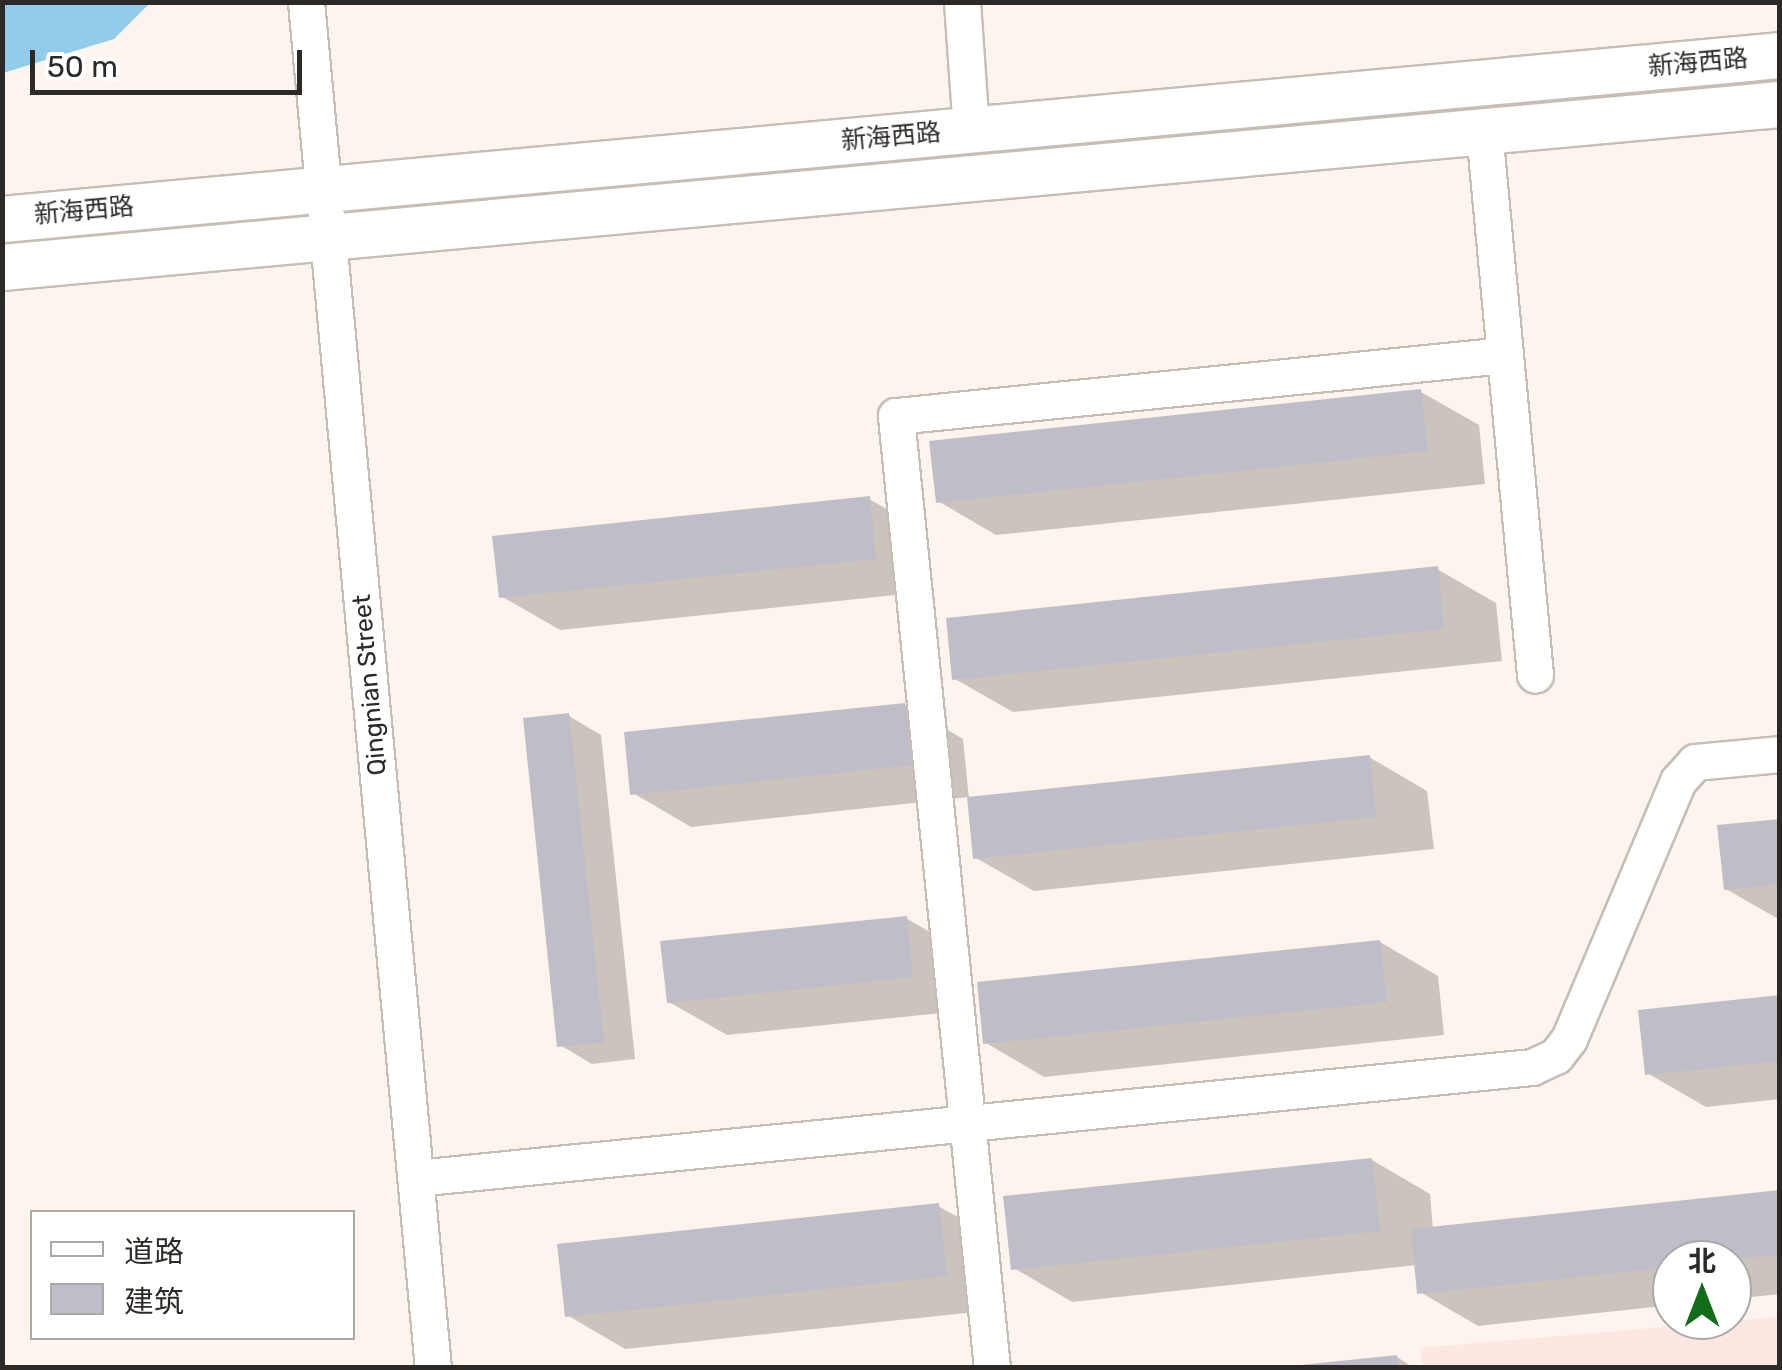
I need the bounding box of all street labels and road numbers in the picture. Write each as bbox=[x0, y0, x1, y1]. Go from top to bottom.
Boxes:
street label: 新海西路 bbox=[1647, 44, 1749, 82]
street label: 新海西路 bbox=[840, 118, 942, 156]
street label: 新海西路 bbox=[33, 192, 135, 230]
street label: Qingnian Street bbox=[347, 593, 393, 777]

